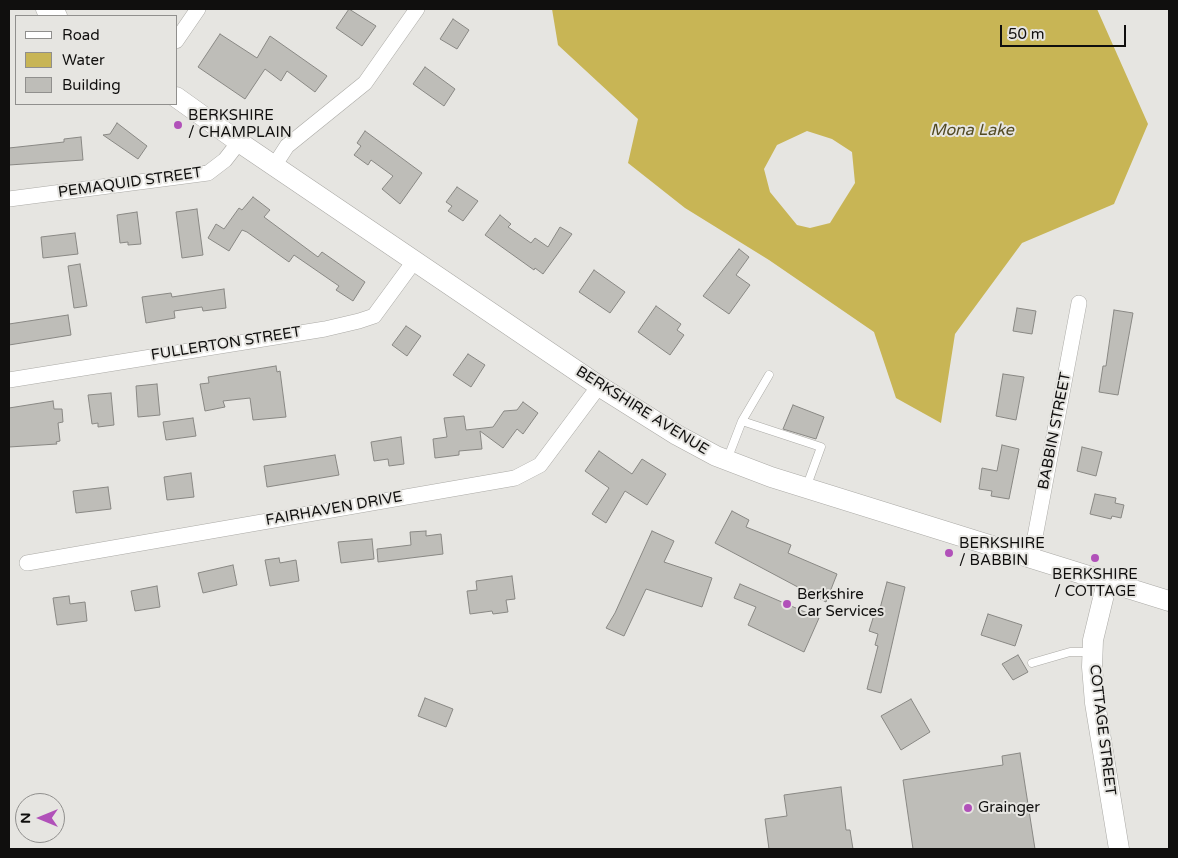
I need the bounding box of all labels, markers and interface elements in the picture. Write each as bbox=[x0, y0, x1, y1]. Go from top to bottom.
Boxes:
legend bbox=[15, 15, 178, 105]
scale bar bbox=[1003, 15, 1129, 47]
text: 50 m bbox=[1008, 25, 1045, 43]
text: Road bbox=[62, 26, 100, 44]
text: Water bbox=[62, 51, 105, 69]
text: Building bbox=[62, 76, 121, 94]
place label: BERKSHIRE / CHAMPLAIN bbox=[188, 107, 292, 142]
marker: BERKSHIRE / CHAMPLAIN bbox=[172, 119, 184, 131]
water label: Mona Lake bbox=[930, 121, 1014, 141]
street label: PEMAQUID STREET bbox=[57, 164, 203, 202]
street label: FULLERTON STREET bbox=[150, 323, 302, 365]
street label: BERKSHIRE AVENUE bbox=[572, 363, 712, 459]
street label: BABBIN STREET bbox=[1035, 371, 1075, 491]
street label: FAIRHAVEN DRIVE bbox=[264, 488, 404, 530]
place label: BERKSHIRE / BABBIN bbox=[959, 535, 1045, 570]
marker: BERKSHIRE / BABBIN bbox=[943, 547, 955, 559]
marker: BERKSHIRE / COTTAGE bbox=[1089, 552, 1101, 564]
place label: BERKSHIRE / COTTAGE bbox=[1052, 566, 1138, 601]
place label: Berkshire Car Services bbox=[797, 586, 884, 621]
marker: Berkshire Car Services bbox=[781, 598, 793, 610]
street label: COTTAGE STREET bbox=[1085, 663, 1119, 797]
north arrow bbox=[15, 793, 65, 843]
place label: Grainger bbox=[978, 799, 1040, 817]
marker: Grainger bbox=[962, 802, 974, 814]
text: N bbox=[17, 812, 34, 824]

